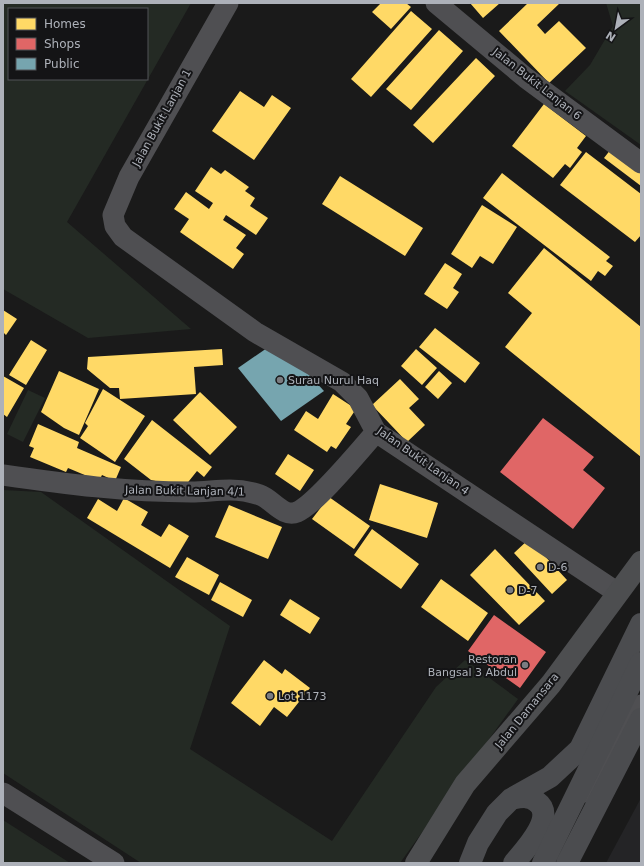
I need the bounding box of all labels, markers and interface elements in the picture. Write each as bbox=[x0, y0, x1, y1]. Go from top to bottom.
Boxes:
legend bbox=[8, 8, 148, 80]
north arrow bbox=[596, 8, 636, 48]
text: Homes bbox=[44, 17, 86, 31]
text: N bbox=[604, 28, 618, 44]
text: Shops bbox=[44, 37, 80, 51]
street label: Jalan Bukit Lanjan 6 bbox=[489, 45, 584, 123]
text: Public bbox=[44, 57, 80, 71]
street label: Jalan Bukit Lanjan 1 bbox=[129, 67, 194, 170]
place label: Surau Nurul Haq bbox=[288, 374, 379, 387]
marker: Surau Nurul Haq bbox=[275, 375, 285, 385]
street label: Jalan Bukit Lanjan 4 bbox=[374, 424, 471, 498]
street label: Jalan Bukit Lanjan 4/1 bbox=[124, 483, 245, 499]
place label: D-6 bbox=[548, 561, 567, 574]
marker: D-6 bbox=[535, 562, 545, 572]
place label: D-7 bbox=[518, 584, 537, 597]
marker: D-7 bbox=[505, 585, 515, 595]
place label: Restoran Bangsal 3 Abdul bbox=[428, 653, 517, 679]
marker: Restoran Bangsal 3 Abdul bbox=[520, 660, 530, 670]
street label: Jalan Damansara bbox=[492, 671, 562, 752]
place label: Lot 1173 bbox=[278, 690, 326, 703]
marker: Lot 1173 bbox=[265, 691, 275, 701]

